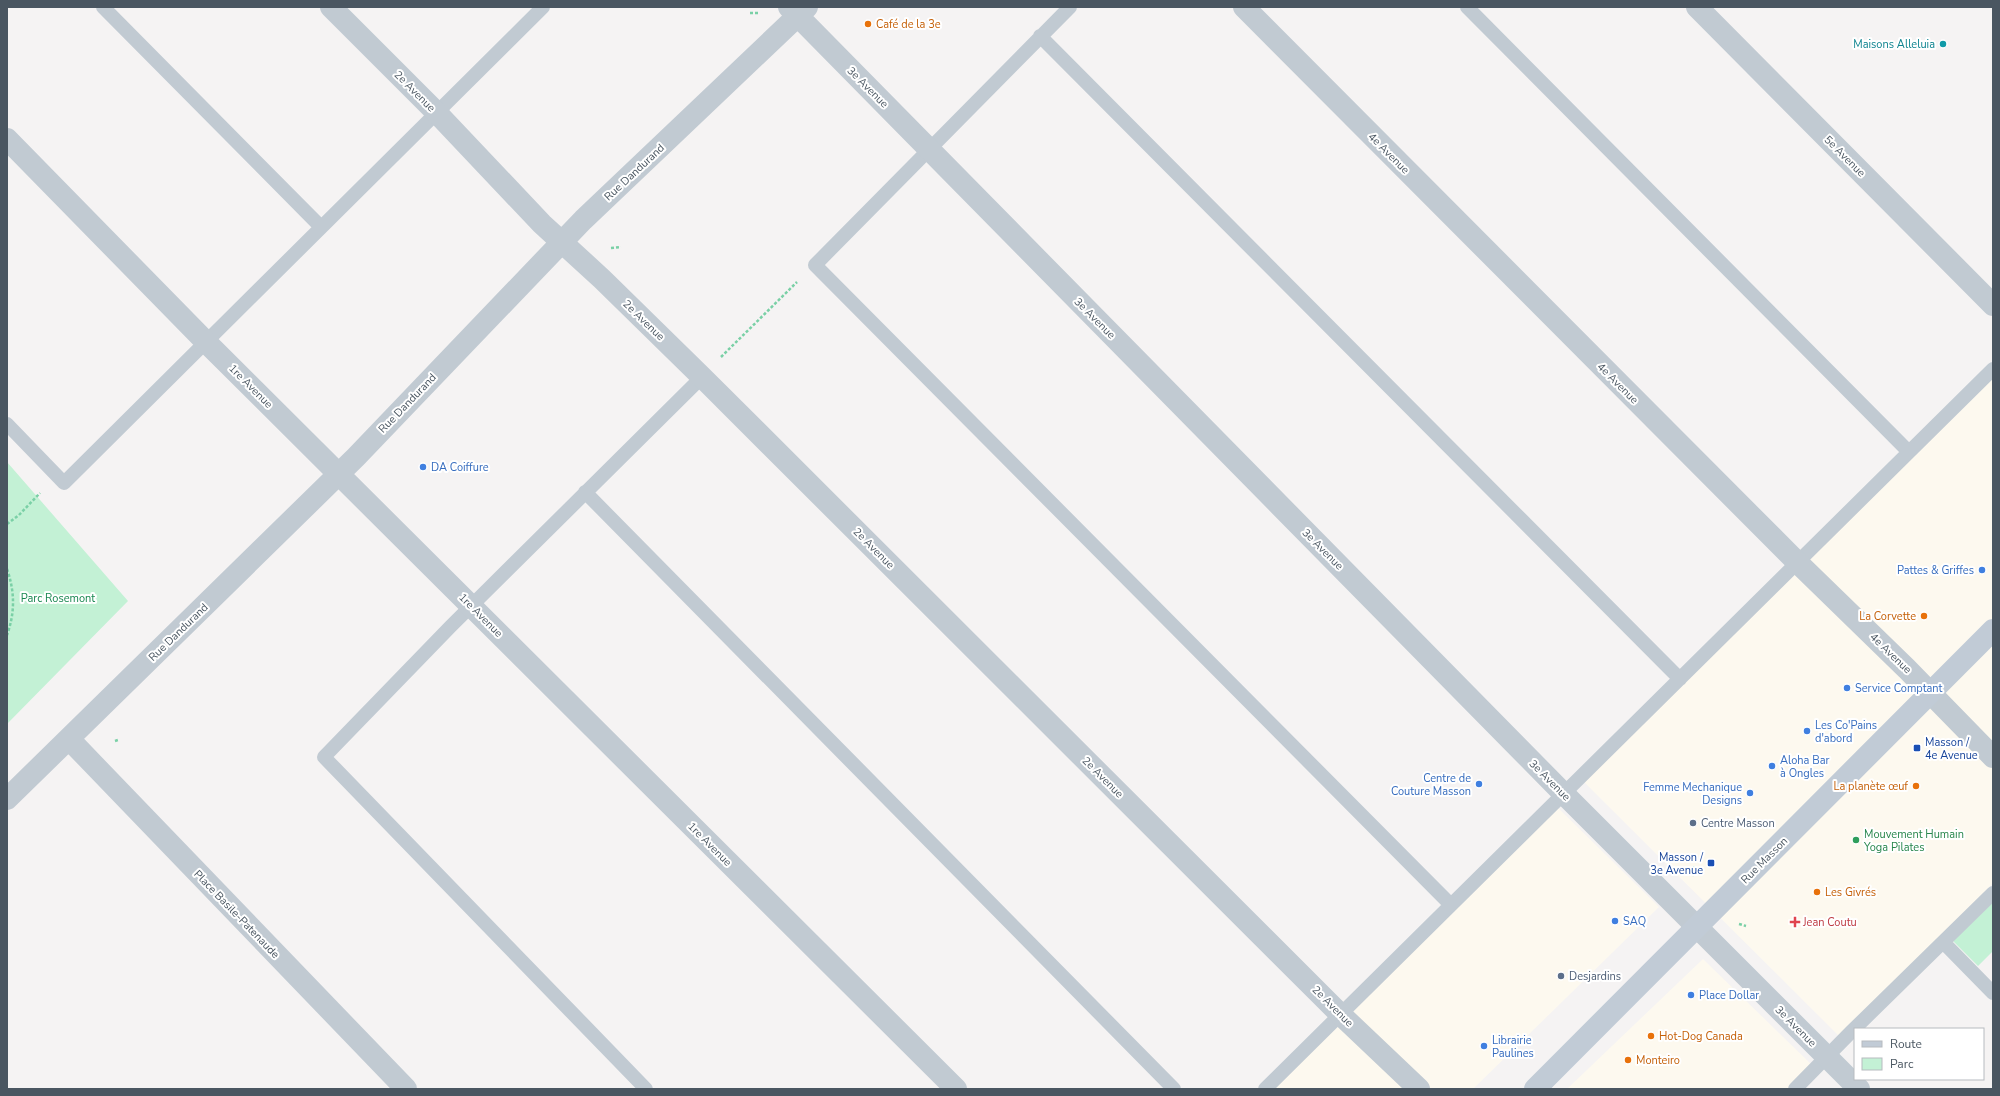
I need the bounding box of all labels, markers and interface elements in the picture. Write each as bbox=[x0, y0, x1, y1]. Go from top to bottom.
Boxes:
place label: Café de la 3e bbox=[876, 17, 941, 32]
marker: Café de la 3e bbox=[863, 19, 873, 29]
place label: Maisons Alleluia bbox=[1853, 37, 1935, 52]
marker: Maisons Alleluia bbox=[1938, 39, 1948, 49]
street label: 3e Avenue bbox=[844, 63, 892, 111]
street label: 2e Avenue bbox=[391, 67, 439, 115]
street label: 4e Avenue bbox=[1365, 129, 1413, 177]
street label: 5e Avenue bbox=[1821, 132, 1869, 180]
street label: Rue Dandurand bbox=[601, 140, 668, 204]
street label: 3e Avenue bbox=[1071, 294, 1119, 342]
street label: 2e Avenue bbox=[619, 297, 668, 344]
street label: 4e Avenue bbox=[1594, 359, 1642, 407]
street label: 1re Avenue bbox=[225, 361, 276, 412]
street label: Rue Dandurand bbox=[375, 370, 440, 436]
place label: DA Coiffure bbox=[431, 460, 489, 475]
marker: DA Coiffure bbox=[418, 462, 428, 472]
street label: 2e Avenue bbox=[850, 524, 898, 572]
street label: 3e Avenue bbox=[1299, 525, 1347, 573]
place label: Pattes & Griffes bbox=[1897, 563, 1974, 578]
marker: Pattes & Griffes bbox=[1977, 565, 1987, 575]
street label: 1re Avenue bbox=[455, 590, 506, 641]
park label: Parc Rosemont bbox=[21, 591, 95, 606]
street label: Rue Dandurand bbox=[145, 600, 211, 665]
place label: La Corvette bbox=[1859, 609, 1916, 624]
marker: La Corvette bbox=[1919, 611, 1929, 621]
street label: 4e Avenue bbox=[1866, 630, 1915, 677]
place label: Service Comptant bbox=[1855, 681, 1943, 696]
marker: Service Comptant bbox=[1842, 683, 1852, 693]
place label: Les Co'Pains d'abord bbox=[1815, 718, 1877, 746]
marker: Les Co'Pains d'abord bbox=[1802, 726, 1812, 736]
place label: Masson / 4e Avenue bbox=[1925, 735, 1978, 763]
marker: Masson / 4e Avenue bbox=[1912, 743, 1922, 753]
street label: 2e Avenue bbox=[1079, 753, 1127, 801]
place label: Aloha Bar à Ongles bbox=[1780, 753, 1830, 781]
street label: 3e Avenue bbox=[1526, 756, 1574, 804]
marker: Aloha Bar à Ongles bbox=[1767, 761, 1777, 771]
place label: Centre de Couture Masson bbox=[1391, 771, 1471, 799]
marker: Centre de Couture Masson bbox=[1474, 779, 1484, 789]
place label: La planète œuf bbox=[1833, 779, 1908, 794]
place label: Femme Mechanique Designs bbox=[1643, 780, 1742, 808]
marker: La planète œuf bbox=[1911, 781, 1921, 791]
marker: Femme Mechanique Designs bbox=[1745, 788, 1755, 798]
place label: Centre Masson bbox=[1701, 816, 1775, 831]
marker: Centre Masson bbox=[1688, 818, 1698, 828]
street label: 1re Avenue bbox=[684, 819, 735, 870]
place label: Mouvement Humain Yoga Pilates bbox=[1863, 827, 1964, 855]
street label: Rue Masson bbox=[1738, 834, 1791, 887]
marker: Mouvement Humain Yoga Pilates bbox=[1851, 835, 1861, 845]
place label: Masson / 3e Avenue bbox=[1650, 850, 1704, 878]
marker: Masson / 3e Avenue bbox=[1706, 858, 1716, 868]
street label: Place Basile-Patenaude bbox=[190, 867, 283, 962]
place label: Les Givrés bbox=[1825, 885, 1876, 900]
marker: Les Givrés bbox=[1812, 887, 1822, 897]
place label: SAQ bbox=[1623, 914, 1646, 929]
place label: Jean Coutu bbox=[1802, 915, 1857, 930]
marker: SAQ bbox=[1610, 916, 1620, 926]
marker: Jean Coutu bbox=[1790, 917, 1800, 927]
place label: Desjardins bbox=[1569, 969, 1621, 984]
marker: Desjardins bbox=[1556, 971, 1566, 981]
street label: 2e Avenue bbox=[1309, 982, 1357, 1030]
place label: Place Dollar bbox=[1699, 988, 1759, 1003]
marker: Place Dollar bbox=[1686, 990, 1696, 1000]
street label: 3e Avenue bbox=[1772, 1002, 1820, 1050]
legend bbox=[1854, 1028, 1984, 1080]
place label: Hot-Dog Canada bbox=[1659, 1029, 1743, 1044]
marker: Hot-Dog Canada bbox=[1646, 1031, 1656, 1041]
place label: Librairie Paulines bbox=[1492, 1033, 1534, 1061]
text: Route bbox=[1890, 1036, 1922, 1052]
marker: Librairie Paulines bbox=[1479, 1041, 1489, 1051]
place label: Monteiro bbox=[1636, 1053, 1680, 1068]
marker: Monteiro bbox=[1623, 1055, 1633, 1065]
text: Parc bbox=[1890, 1056, 1914, 1072]

